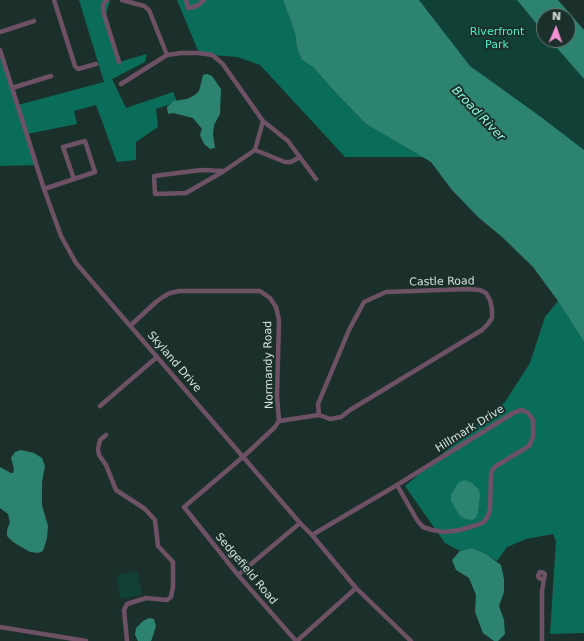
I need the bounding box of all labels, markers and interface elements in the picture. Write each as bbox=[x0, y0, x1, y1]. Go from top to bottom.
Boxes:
north arrow bbox=[536, 8, 576, 48]
text: N bbox=[552, 10, 561, 23]
park label: Riverfront Park bbox=[470, 25, 524, 51]
water label: Broad River bbox=[448, 84, 508, 144]
street label: Castle Road bbox=[409, 275, 475, 289]
street label: Normandy Road bbox=[262, 321, 276, 409]
street label: Skyland Drive bbox=[144, 329, 204, 395]
street label: Hillmark Drive bbox=[433, 403, 507, 455]
street label: Sedgefield Road bbox=[212, 531, 280, 607]

